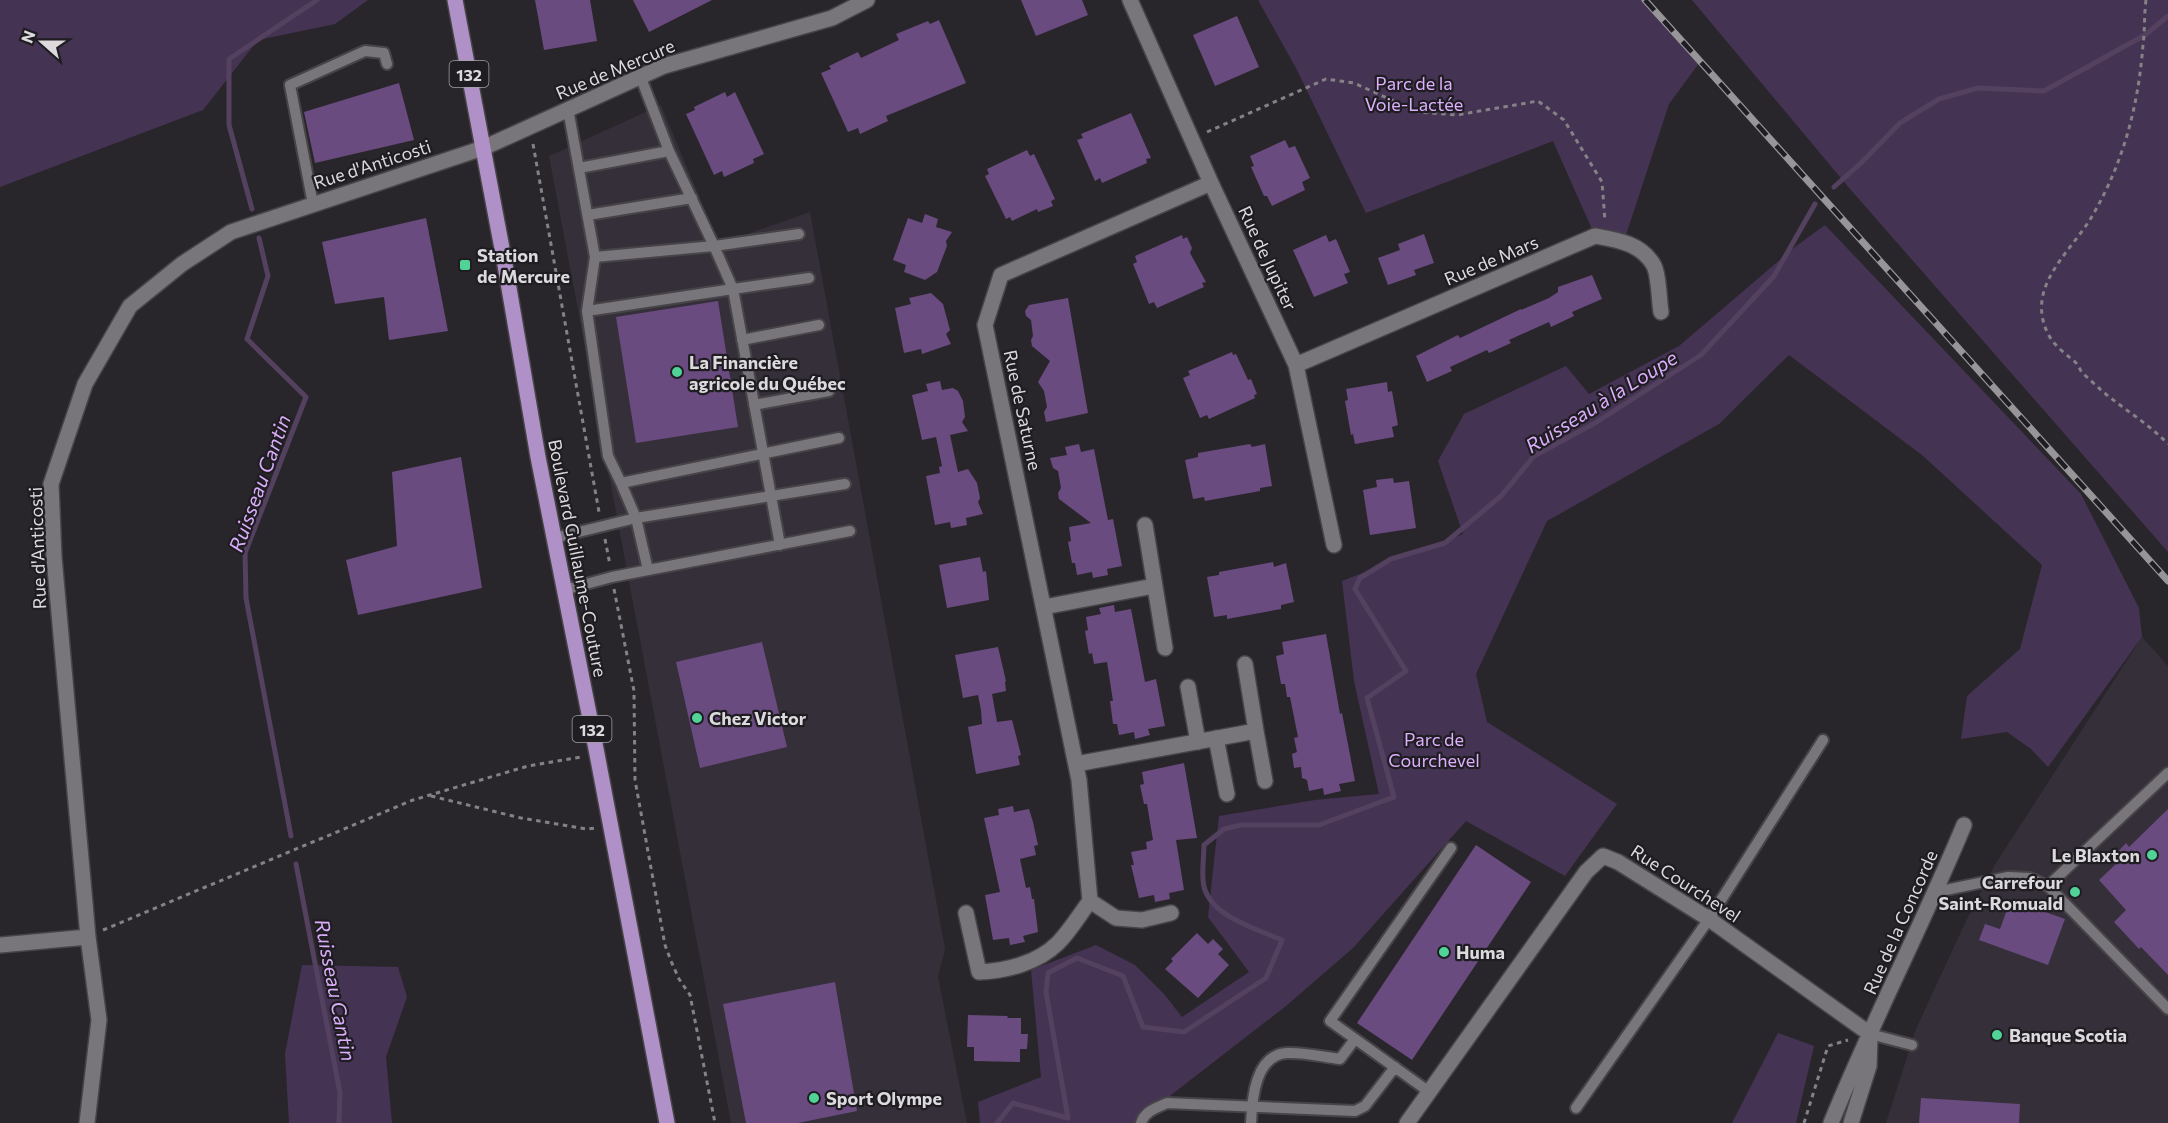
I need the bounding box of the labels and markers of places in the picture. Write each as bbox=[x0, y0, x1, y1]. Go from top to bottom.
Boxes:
place label: Station de Mercure bbox=[477, 244, 570, 287]
marker: Station de Mercure bbox=[458, 258, 472, 272]
place label: La Financière agricole du Québec bbox=[689, 351, 846, 394]
marker: La Financière agricole du Québec bbox=[670, 365, 684, 379]
place label: Chez Victor bbox=[709, 707, 807, 729]
marker: Chez Victor bbox=[690, 711, 704, 725]
place label: Le Blaxton bbox=[2051, 844, 2140, 866]
marker: Le Blaxton bbox=[2145, 848, 2159, 862]
place label: Carrefour Saint-Romuald bbox=[1939, 871, 2064, 914]
marker: Carrefour Saint-Romuald bbox=[2068, 885, 2082, 899]
place label: Huma bbox=[1456, 941, 1505, 963]
marker: Huma bbox=[1437, 945, 1451, 959]
place label: Banque Scotia bbox=[2009, 1024, 2127, 1046]
marker: Banque Scotia bbox=[1990, 1028, 2004, 1042]
place label: Sport Olympe bbox=[826, 1087, 942, 1109]
marker: Sport Olympe bbox=[807, 1091, 821, 1105]

